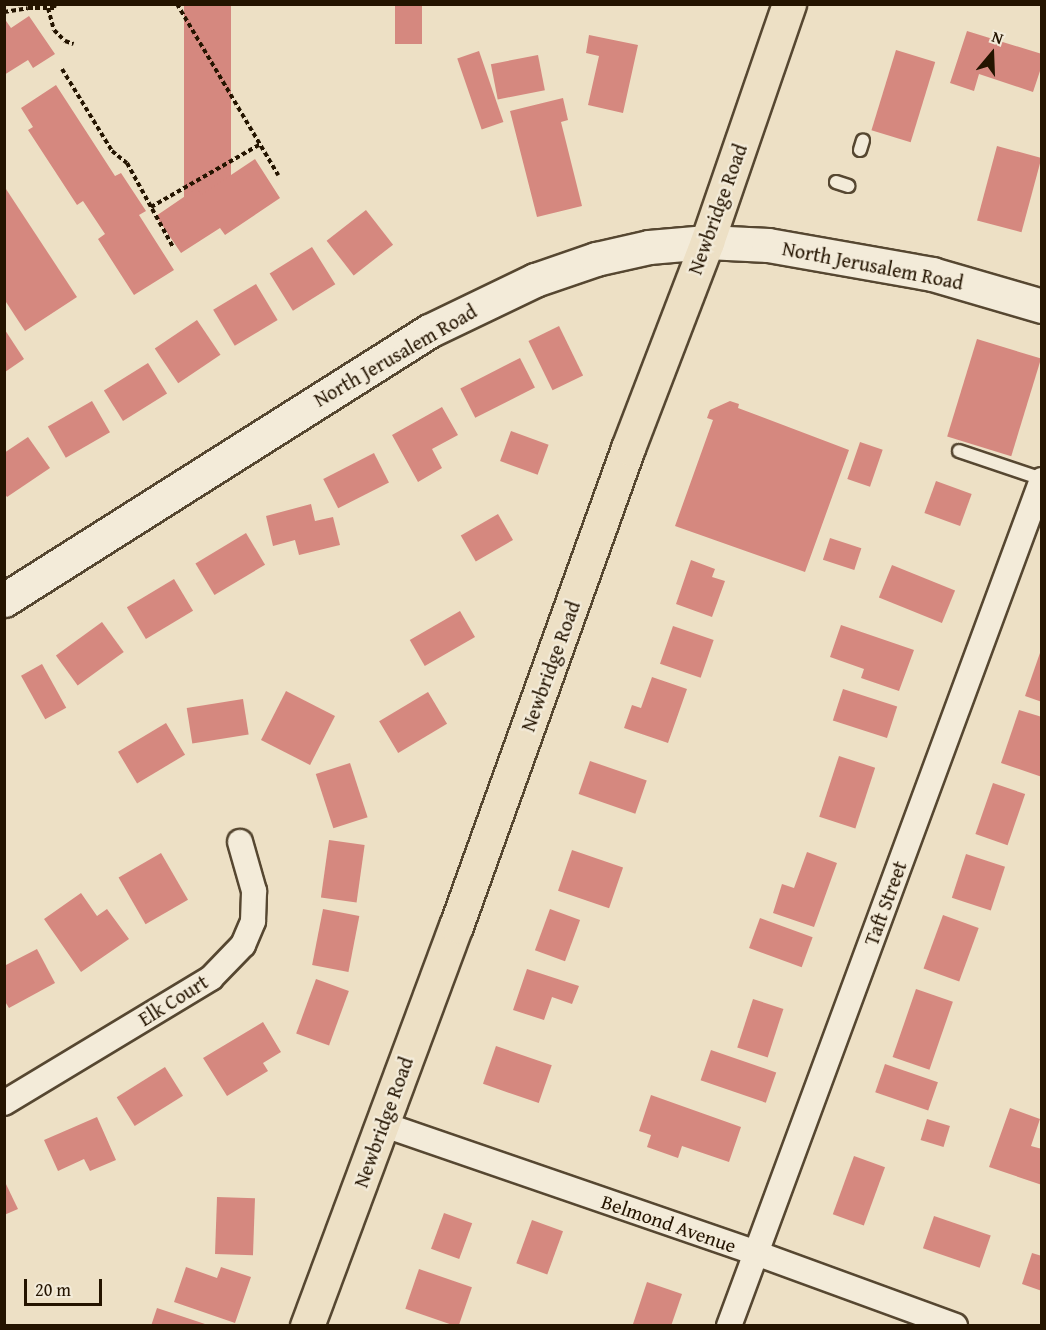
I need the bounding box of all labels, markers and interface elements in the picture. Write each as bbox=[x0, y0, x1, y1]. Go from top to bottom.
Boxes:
north arrow bbox=[962, 24, 1022, 84]
text: N bbox=[989, 24, 1007, 50]
street label: Newbridge Road bbox=[682, 140, 752, 278]
street label: North Jerusalem Road bbox=[780, 236, 966, 294]
street label: North Jerusalem Road bbox=[309, 299, 481, 411]
street label: Newbridge Road bbox=[515, 597, 585, 735]
street label: Taft Street bbox=[859, 857, 911, 949]
street label: Elk Court bbox=[134, 969, 212, 1031]
street label: Newbridge Road bbox=[348, 1053, 418, 1191]
street label: Belmond Avenue bbox=[599, 1189, 739, 1257]
scale bar bbox=[27, 1267, 105, 1305]
text: 20 m bbox=[35, 1276, 71, 1303]

